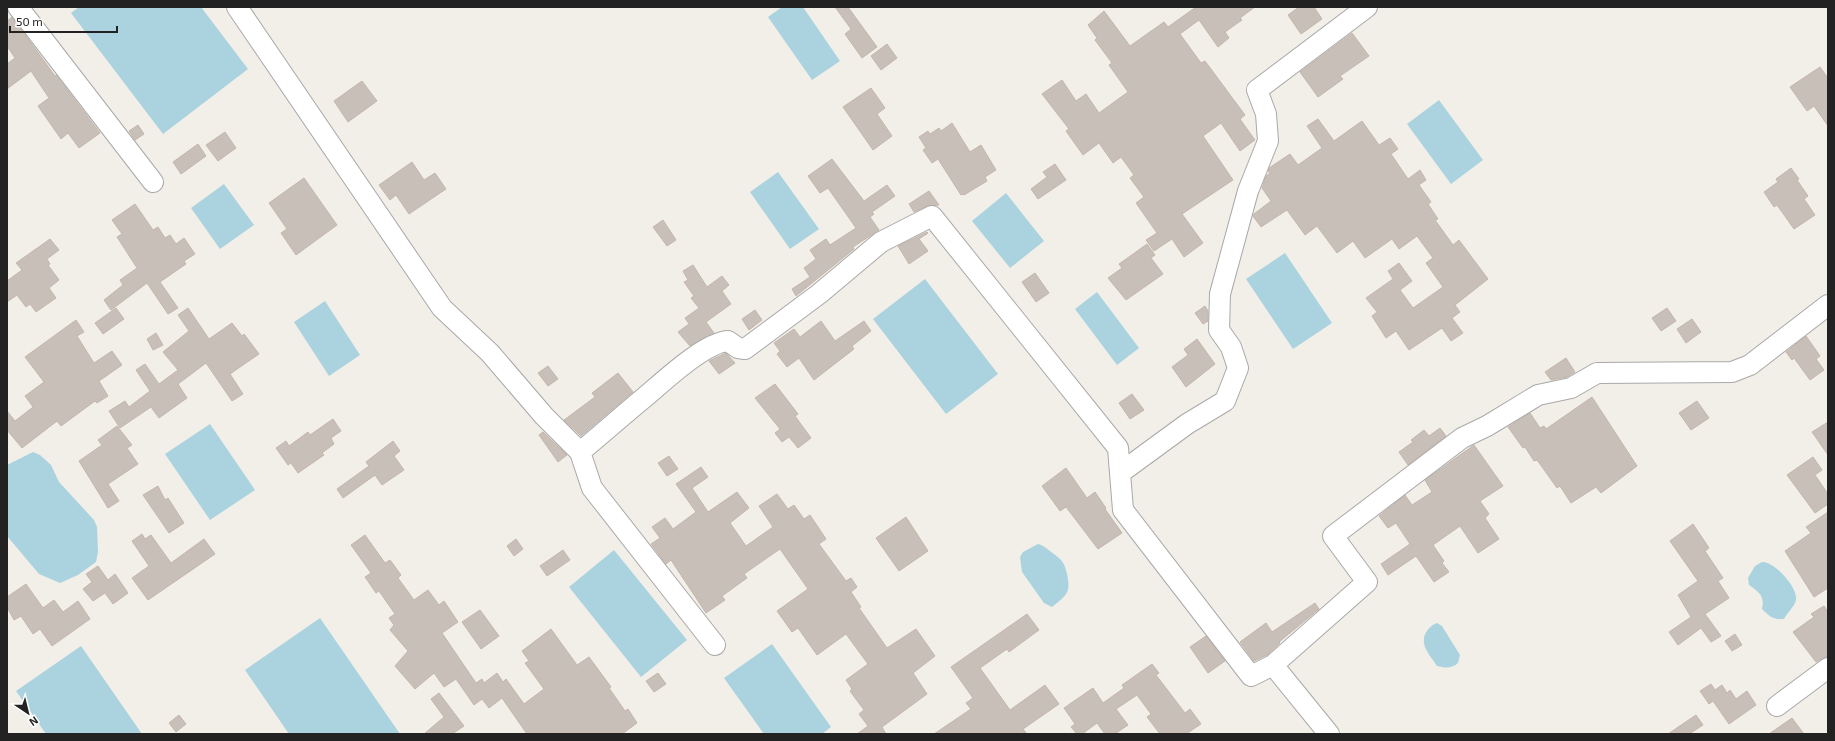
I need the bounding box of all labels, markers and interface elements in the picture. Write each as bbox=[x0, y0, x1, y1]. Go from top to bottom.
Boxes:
scale bar bbox=[10, 8, 117, 34]
text: 50 m bbox=[16, 14, 43, 28]
north arrow bbox=[8, 693, 48, 733]
text: N bbox=[27, 714, 41, 729]

